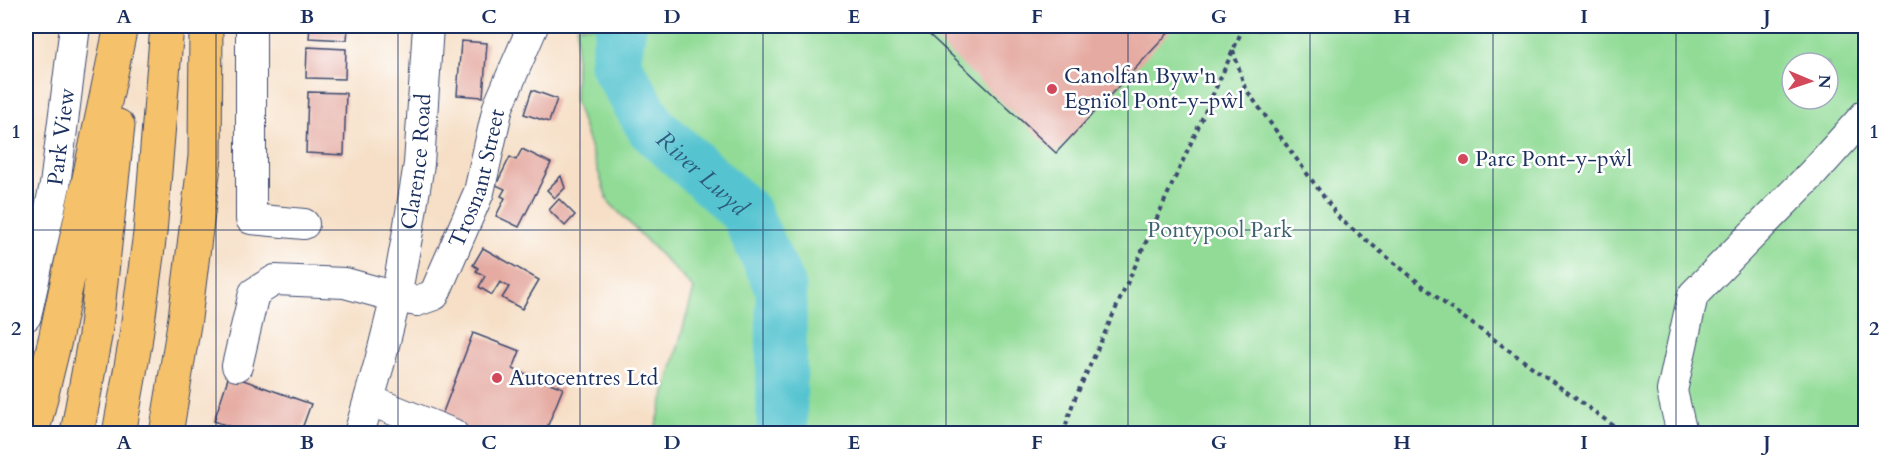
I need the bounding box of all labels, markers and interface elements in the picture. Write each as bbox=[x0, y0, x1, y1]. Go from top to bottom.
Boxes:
text: A bbox=[116, 3, 132, 30]
text: B bbox=[300, 3, 314, 30]
text: C bbox=[481, 3, 497, 30]
text: D bbox=[663, 3, 681, 30]
text: E bbox=[848, 3, 860, 30]
text: F bbox=[1031, 3, 1043, 30]
text: G bbox=[1211, 3, 1227, 30]
text: H bbox=[1393, 3, 1411, 30]
text: I bbox=[1580, 3, 1588, 30]
text: J bbox=[1760, 3, 1771, 30]
north arrow bbox=[1780, 51, 1840, 111]
place label: Canolfan Byw'n Egnïol Pont-y-pŵl bbox=[1064, 61, 1244, 116]
text: N bbox=[1813, 74, 1835, 89]
marker: Canolfan Byw'n Egnïol Pont-y-pŵl bbox=[1045, 82, 1059, 96]
street label: Park View bbox=[40, 86, 82, 187]
street label: Clarence Road bbox=[393, 92, 439, 232]
street label: Trosnant Street bbox=[442, 106, 512, 252]
text: 1 bbox=[11, 118, 21, 145]
text: 1 bbox=[1869, 118, 1879, 145]
water label: River Lwyd bbox=[649, 123, 756, 225]
place label: Parc Pont-y-pŵl bbox=[1475, 144, 1632, 174]
marker: Parc Pont-y-pŵl bbox=[1456, 152, 1470, 166]
park label: Pontypool Park bbox=[1147, 215, 1293, 245]
text: 2 bbox=[11, 315, 21, 342]
text: 2 bbox=[1869, 315, 1879, 342]
place label: Autocentres Ltd bbox=[509, 363, 659, 393]
marker: Autocentres Ltd bbox=[490, 371, 504, 385]
text: A bbox=[116, 429, 132, 456]
text: B bbox=[300, 429, 314, 456]
text: C bbox=[481, 429, 497, 456]
text: D bbox=[663, 429, 681, 456]
text: E bbox=[848, 429, 860, 456]
text: F bbox=[1031, 429, 1043, 456]
text: G bbox=[1211, 429, 1227, 456]
text: H bbox=[1393, 429, 1411, 456]
text: I bbox=[1580, 429, 1588, 456]
text: J bbox=[1760, 429, 1771, 456]

